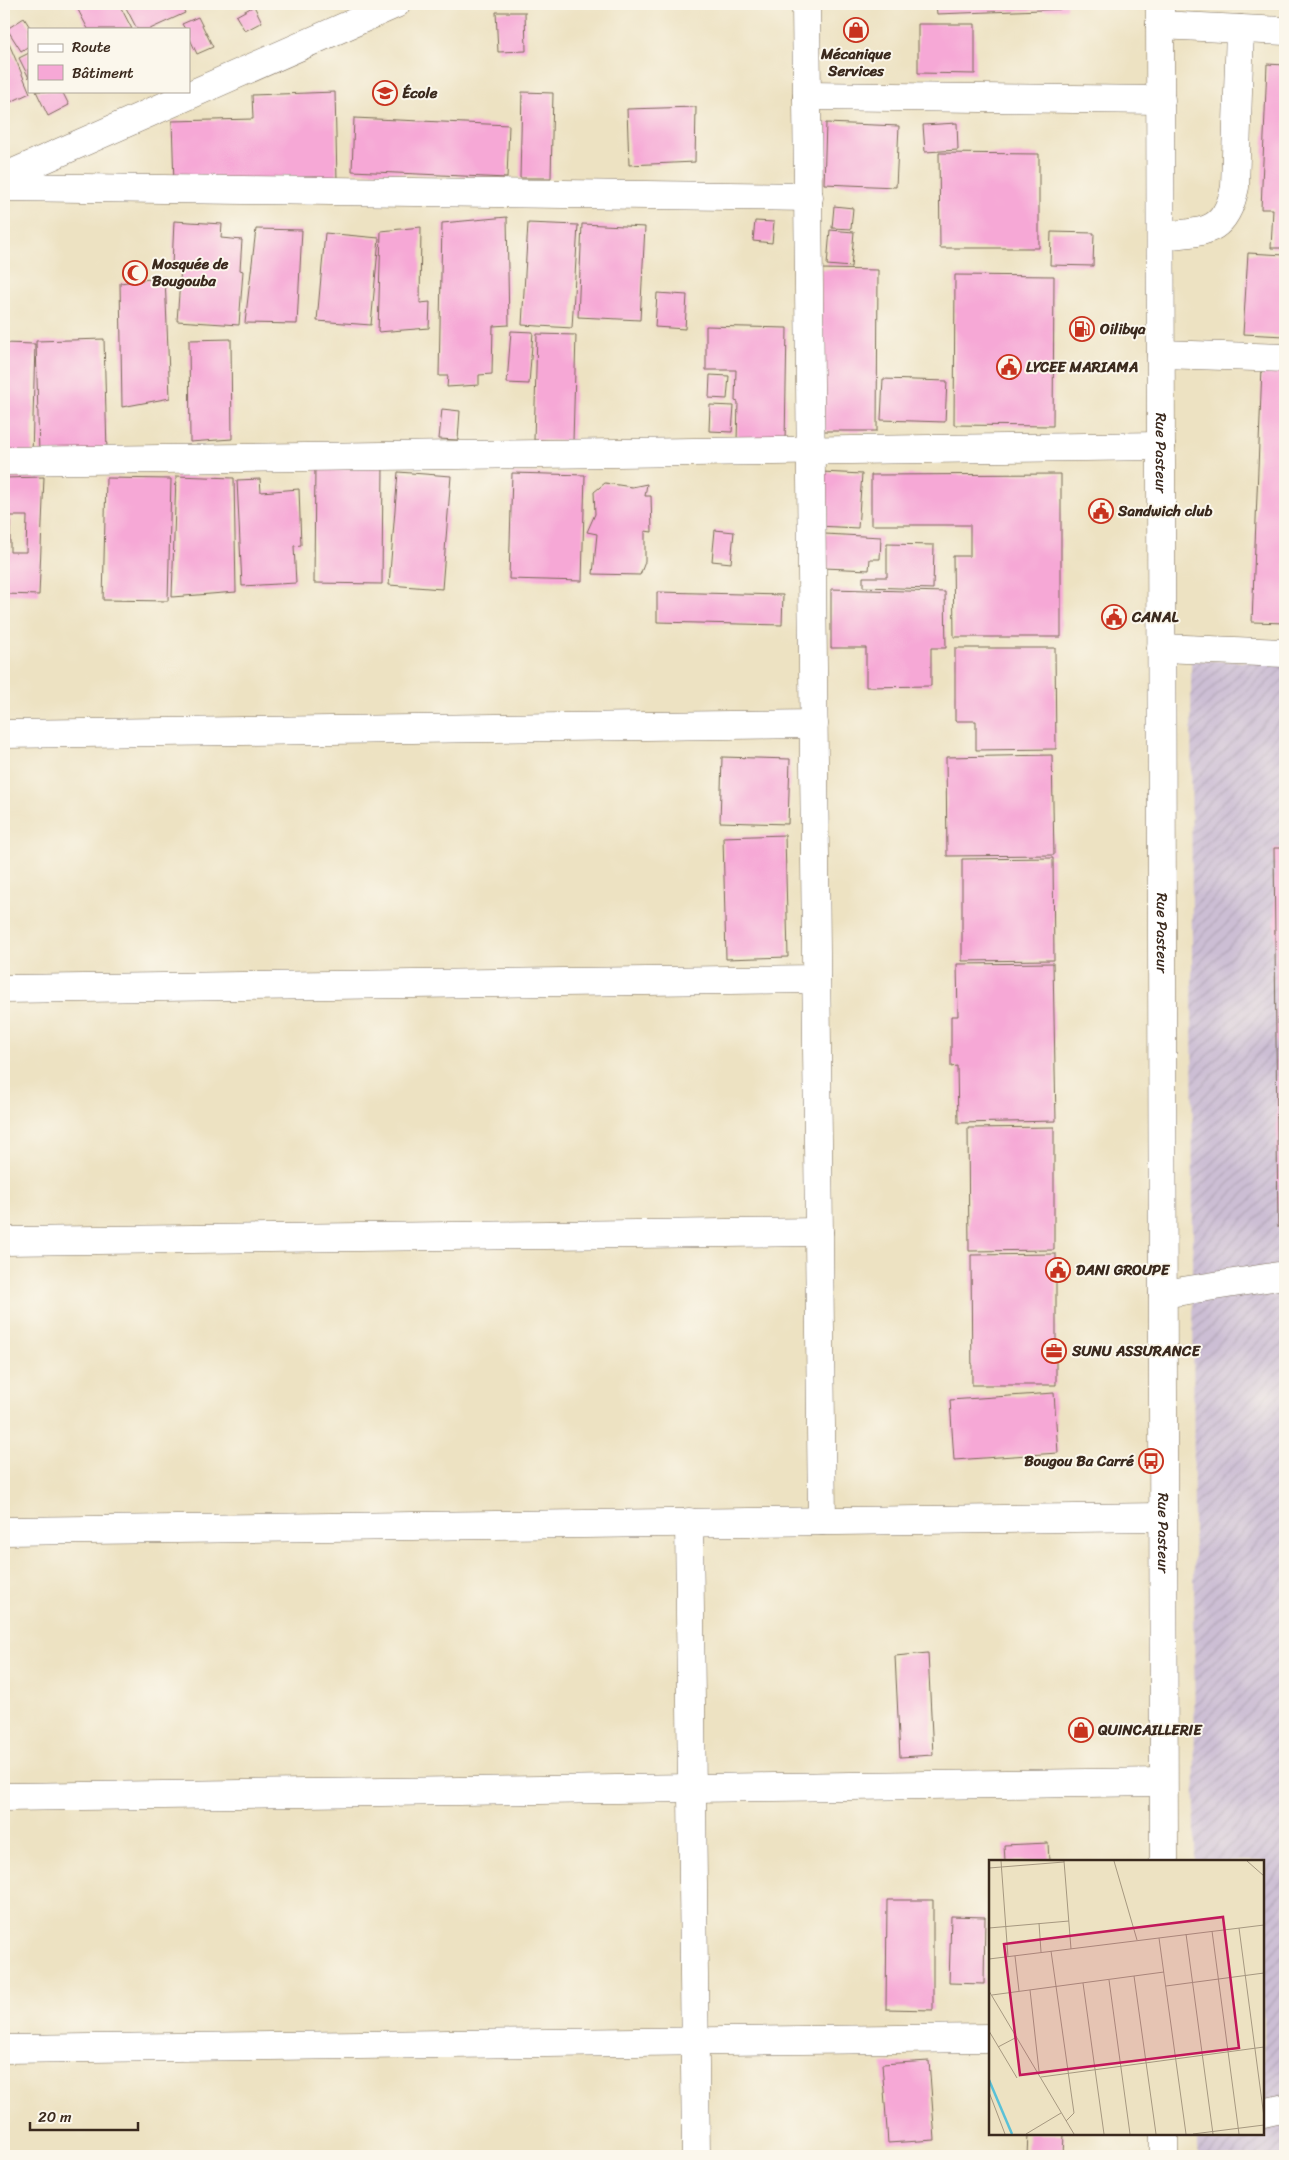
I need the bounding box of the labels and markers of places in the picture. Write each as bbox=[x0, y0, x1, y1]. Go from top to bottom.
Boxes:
shop icon: Mécanique Services bbox=[843, 17, 869, 43]
place label: Mécanique Services bbox=[820, 41, 891, 84]
school or university icon: École bbox=[372, 80, 398, 106]
place label: École bbox=[402, 80, 438, 106]
place label: Mosquée de Bougouba bbox=[151, 251, 229, 294]
mosque icon: Mosquée de Bougouba bbox=[122, 260, 148, 286]
fuel station icon: Oilibya bbox=[1069, 316, 1095, 342]
place label: Oilibya bbox=[1099, 316, 1146, 342]
public building icon: LYCEE MARIAMA bbox=[996, 354, 1022, 380]
place label: LYCEE MARIAMA bbox=[1026, 354, 1138, 380]
public building icon: Sandwich club bbox=[1088, 498, 1114, 524]
place label: Sandwich club bbox=[1117, 498, 1213, 524]
public building icon: CANAL bbox=[1101, 604, 1127, 630]
place label: CANAL bbox=[1131, 604, 1179, 630]
public building icon: DANI GROUPE bbox=[1045, 1257, 1071, 1283]
place label: DANI GROUPE bbox=[1076, 1257, 1171, 1283]
office icon: SUNU ASSURANCE bbox=[1041, 1338, 1067, 1364]
place label: SUNU ASSURANCE bbox=[1071, 1338, 1201, 1364]
place label: Bougou Ba Carré bbox=[1024, 1448, 1134, 1474]
bus stop icon: Bougou Ba Carré bbox=[1138, 1448, 1164, 1474]
shop icon: QUINCAILLERIE bbox=[1068, 1717, 1094, 1743]
place label: QUINCAILLERIE bbox=[1097, 1717, 1203, 1743]

